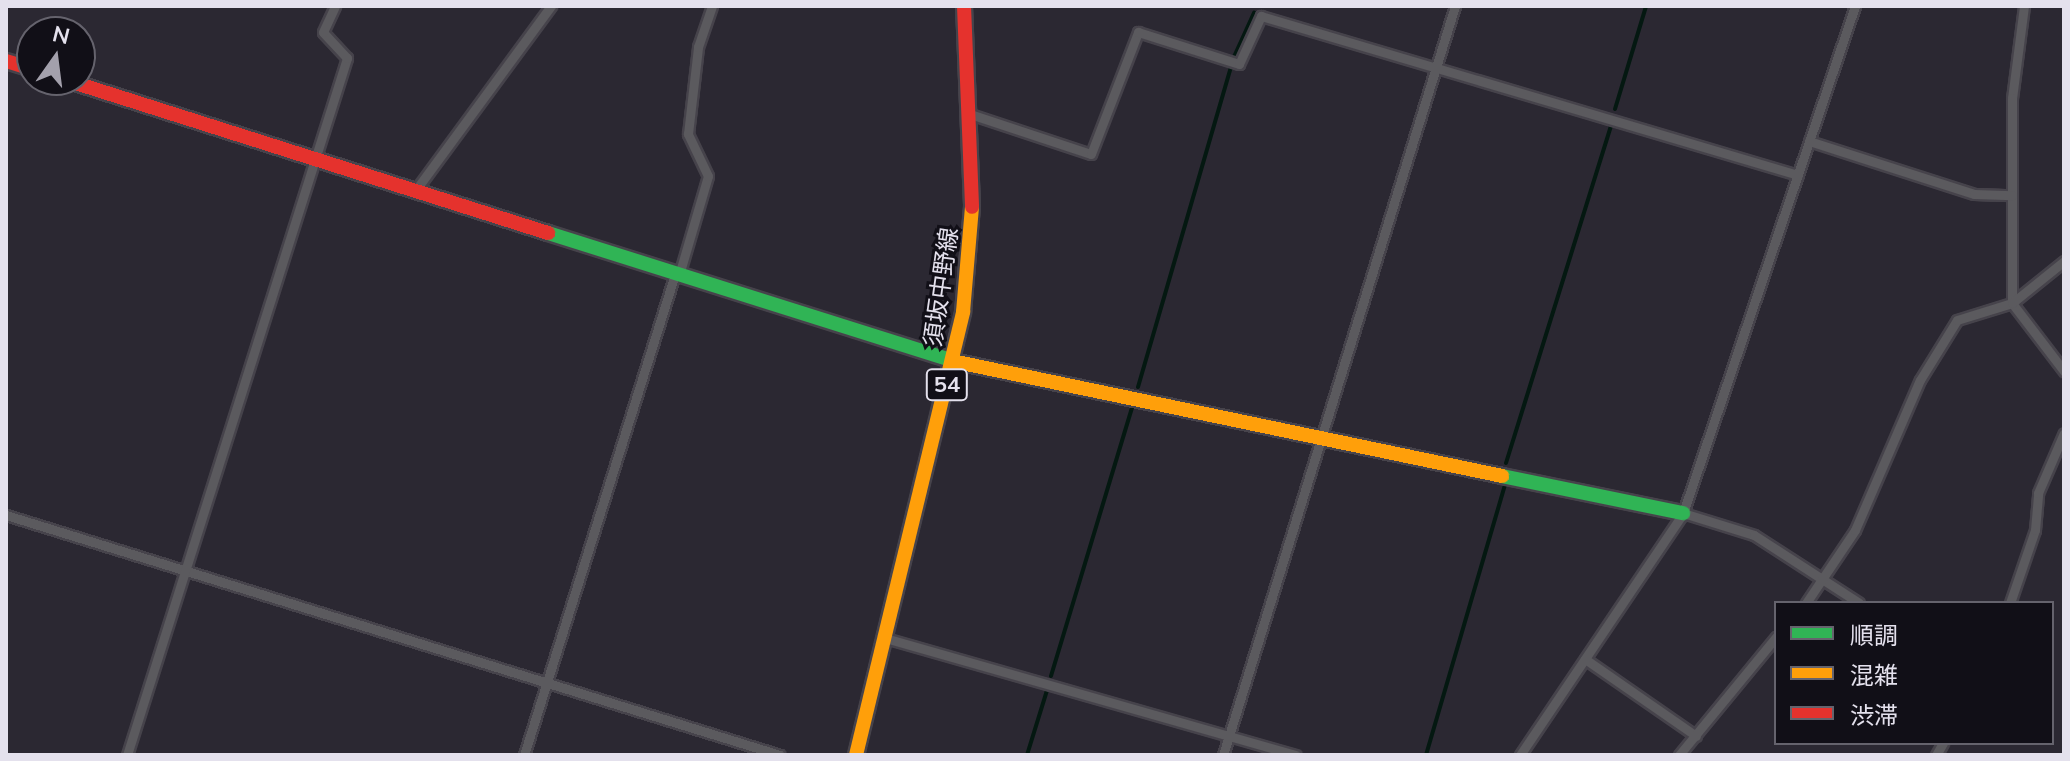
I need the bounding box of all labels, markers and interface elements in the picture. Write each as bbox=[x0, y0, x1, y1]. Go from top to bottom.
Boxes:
north arrow bbox=[16, 16, 96, 96]
text: N bbox=[50, 19, 73, 50]
street label: 須坂中野線 bbox=[918, 226, 964, 348]
road number: 54 bbox=[925, 367, 969, 403]
legend bbox=[1774, 601, 2054, 745]
text: 順調 bbox=[1850, 620, 1898, 650]
text: 混雑 bbox=[1850, 660, 1898, 690]
text: 渋滞 bbox=[1850, 700, 1898, 730]

